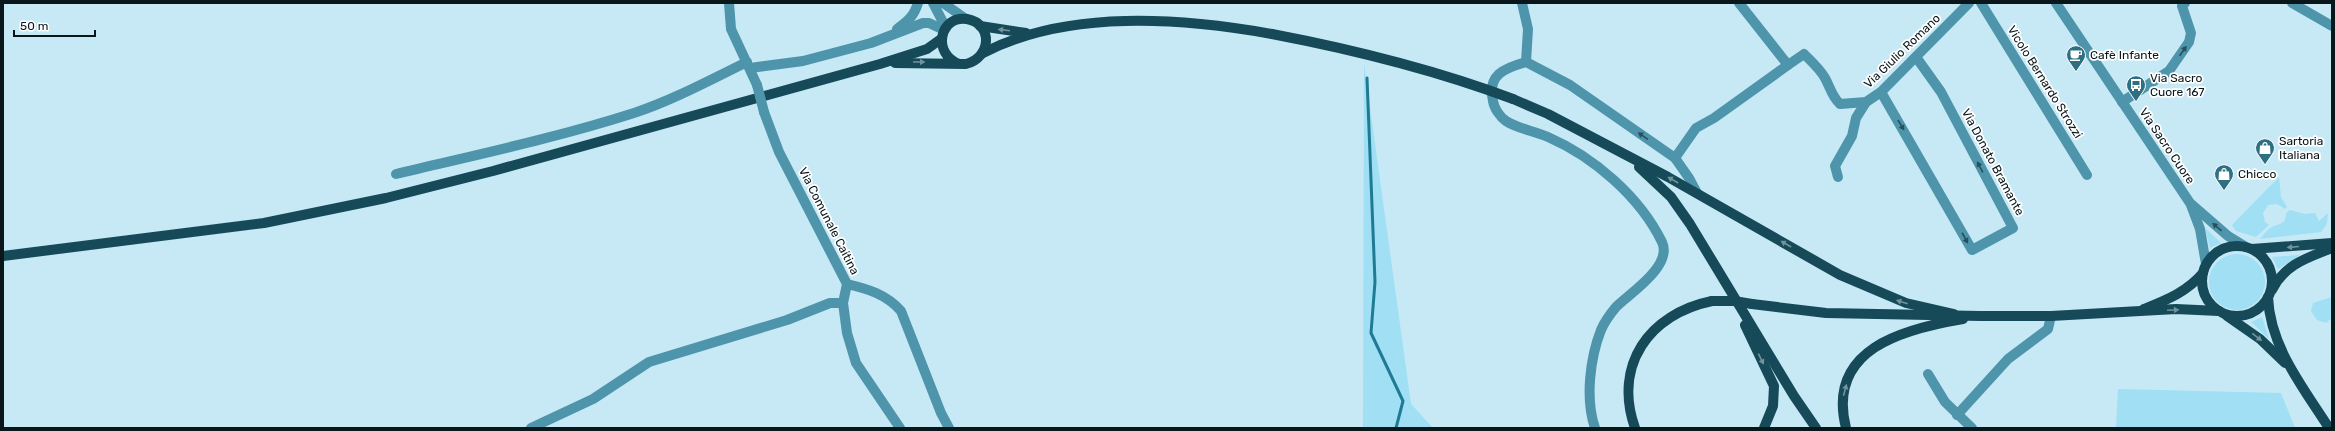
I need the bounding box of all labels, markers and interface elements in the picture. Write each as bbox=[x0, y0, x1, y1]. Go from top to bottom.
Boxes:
street label: Via Giulio Romano bbox=[1861, 11, 1943, 91]
scale bar bbox=[14, 12, 95, 38]
text: 50 m bbox=[20, 19, 48, 33]
street label: Vicolo Bernardo Strozzi bbox=[2005, 23, 2085, 141]
one-way arrow bbox=[998, 27, 1010, 33]
cafe icon: Cafè Infante bbox=[2065, 44, 2087, 72]
one-way arrow bbox=[2179, 46, 2187, 56]
place label: Cafè Infante bbox=[2090, 48, 2159, 62]
one-way arrow bbox=[913, 59, 926, 65]
place label: Via Sacro Cuore 167 bbox=[2150, 71, 2204, 99]
bus stop icon: Via Sacro Cuore 167 bbox=[2125, 74, 2147, 102]
street label: Via Sacro Cuore bbox=[2136, 105, 2198, 187]
street label: Via Donato Bramante bbox=[1959, 106, 2027, 218]
one-way arrow bbox=[1898, 119, 1905, 131]
one-way arrow bbox=[1637, 132, 1648, 140]
place label: Sartoria Italiana bbox=[2279, 134, 2323, 162]
shop icon: Sartoria Italiana bbox=[2254, 137, 2276, 165]
one-way arrow bbox=[1977, 161, 1984, 173]
shop icon: Chicco bbox=[2213, 163, 2235, 191]
street label: Via Comunale Caitina bbox=[796, 165, 862, 277]
place label: Chicco bbox=[2238, 167, 2276, 181]
one-way arrow bbox=[1667, 176, 1679, 183]
one-way arrow bbox=[2212, 222, 2222, 231]
one-way arrow bbox=[1962, 232, 1969, 244]
one-way arrow bbox=[1780, 241, 1792, 248]
one-way arrow bbox=[2287, 244, 2299, 251]
one-way arrow bbox=[1896, 299, 1908, 305]
one-way arrow bbox=[2167, 306, 2179, 313]
one-way arrow bbox=[2251, 332, 2262, 341]
one-way arrow bbox=[1758, 353, 1764, 364]
one-way arrow bbox=[1842, 383, 1848, 395]

